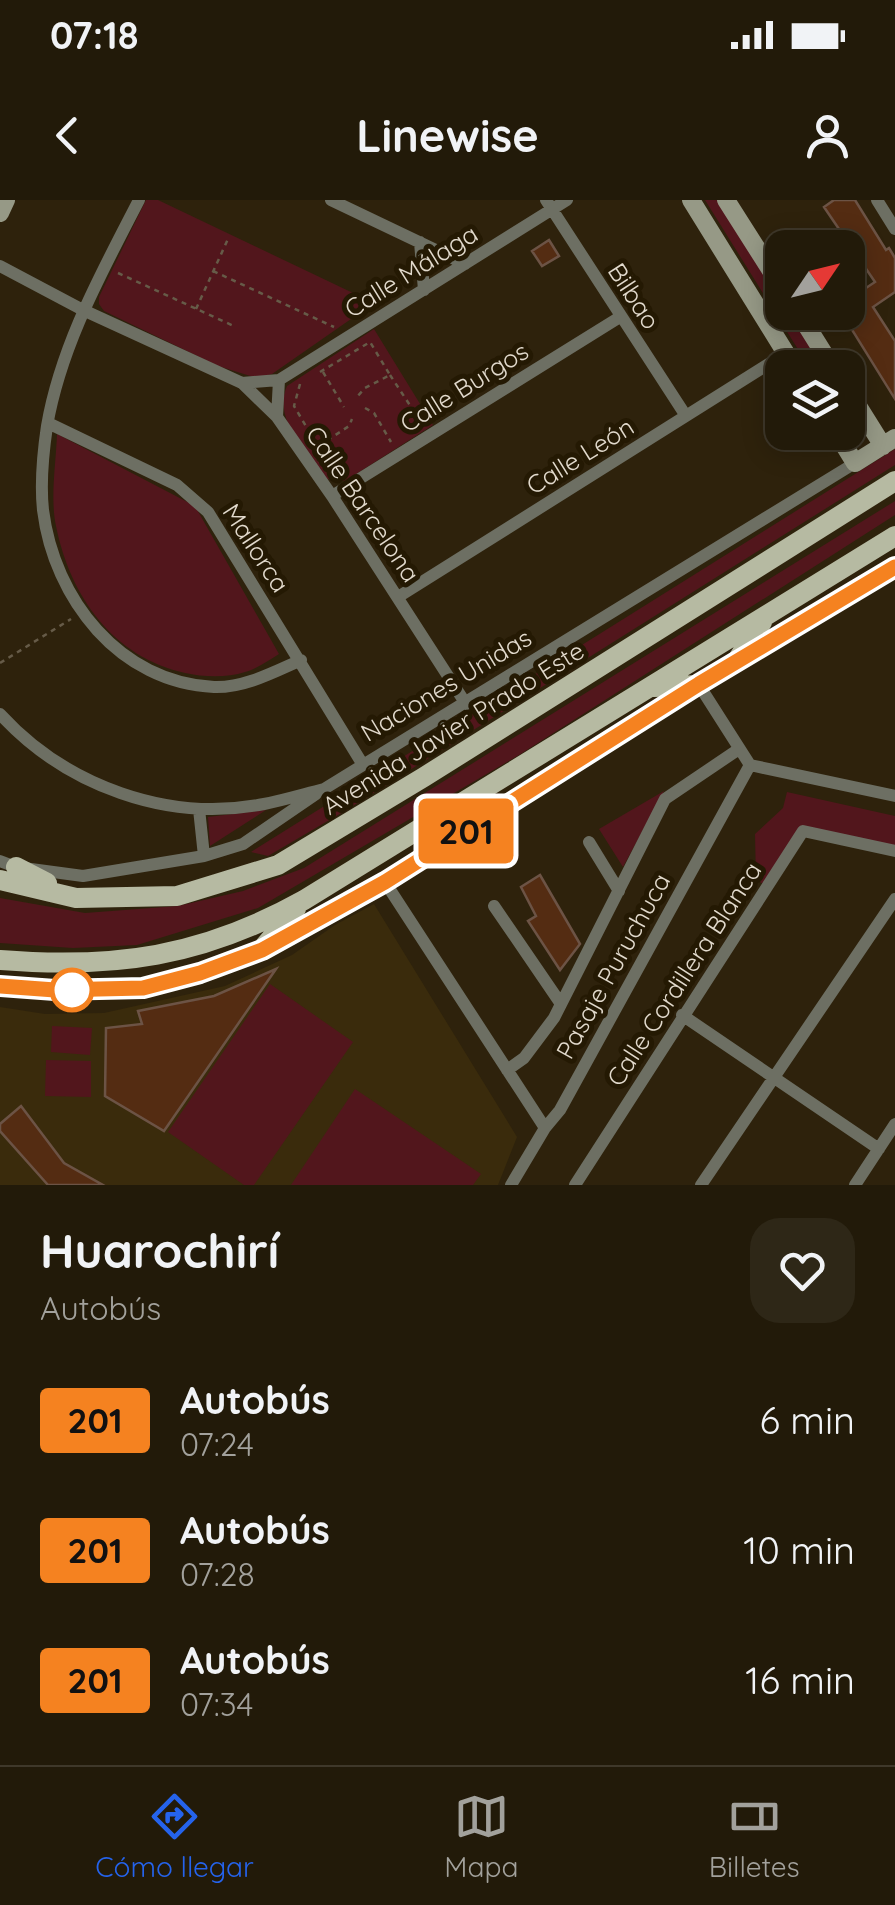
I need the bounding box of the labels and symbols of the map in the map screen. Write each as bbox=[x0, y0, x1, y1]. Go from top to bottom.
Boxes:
street label: Calle Málaga bbox=[338, 217, 483, 324]
north arrow bbox=[765, 230, 865, 330]
street label: Bilbao bbox=[602, 257, 667, 335]
street label: Calle Burgos bbox=[394, 335, 534, 438]
street label: Calle León bbox=[520, 410, 639, 501]
street label: Calle Barcelona bbox=[300, 420, 427, 588]
street label: Mallorca bbox=[216, 498, 296, 598]
street label: Naciones Unidas bbox=[355, 621, 537, 748]
street label: Avenida Javier Prado Este bbox=[316, 634, 589, 821]
line badge: 201 bbox=[408, 798, 524, 864]
street label: Calle Cordillera Blanca bbox=[600, 856, 768, 1092]
street label: Pasaje Puruchuca bbox=[549, 868, 676, 1064]
unlabelled marker bbox=[51, 969, 93, 1011]

